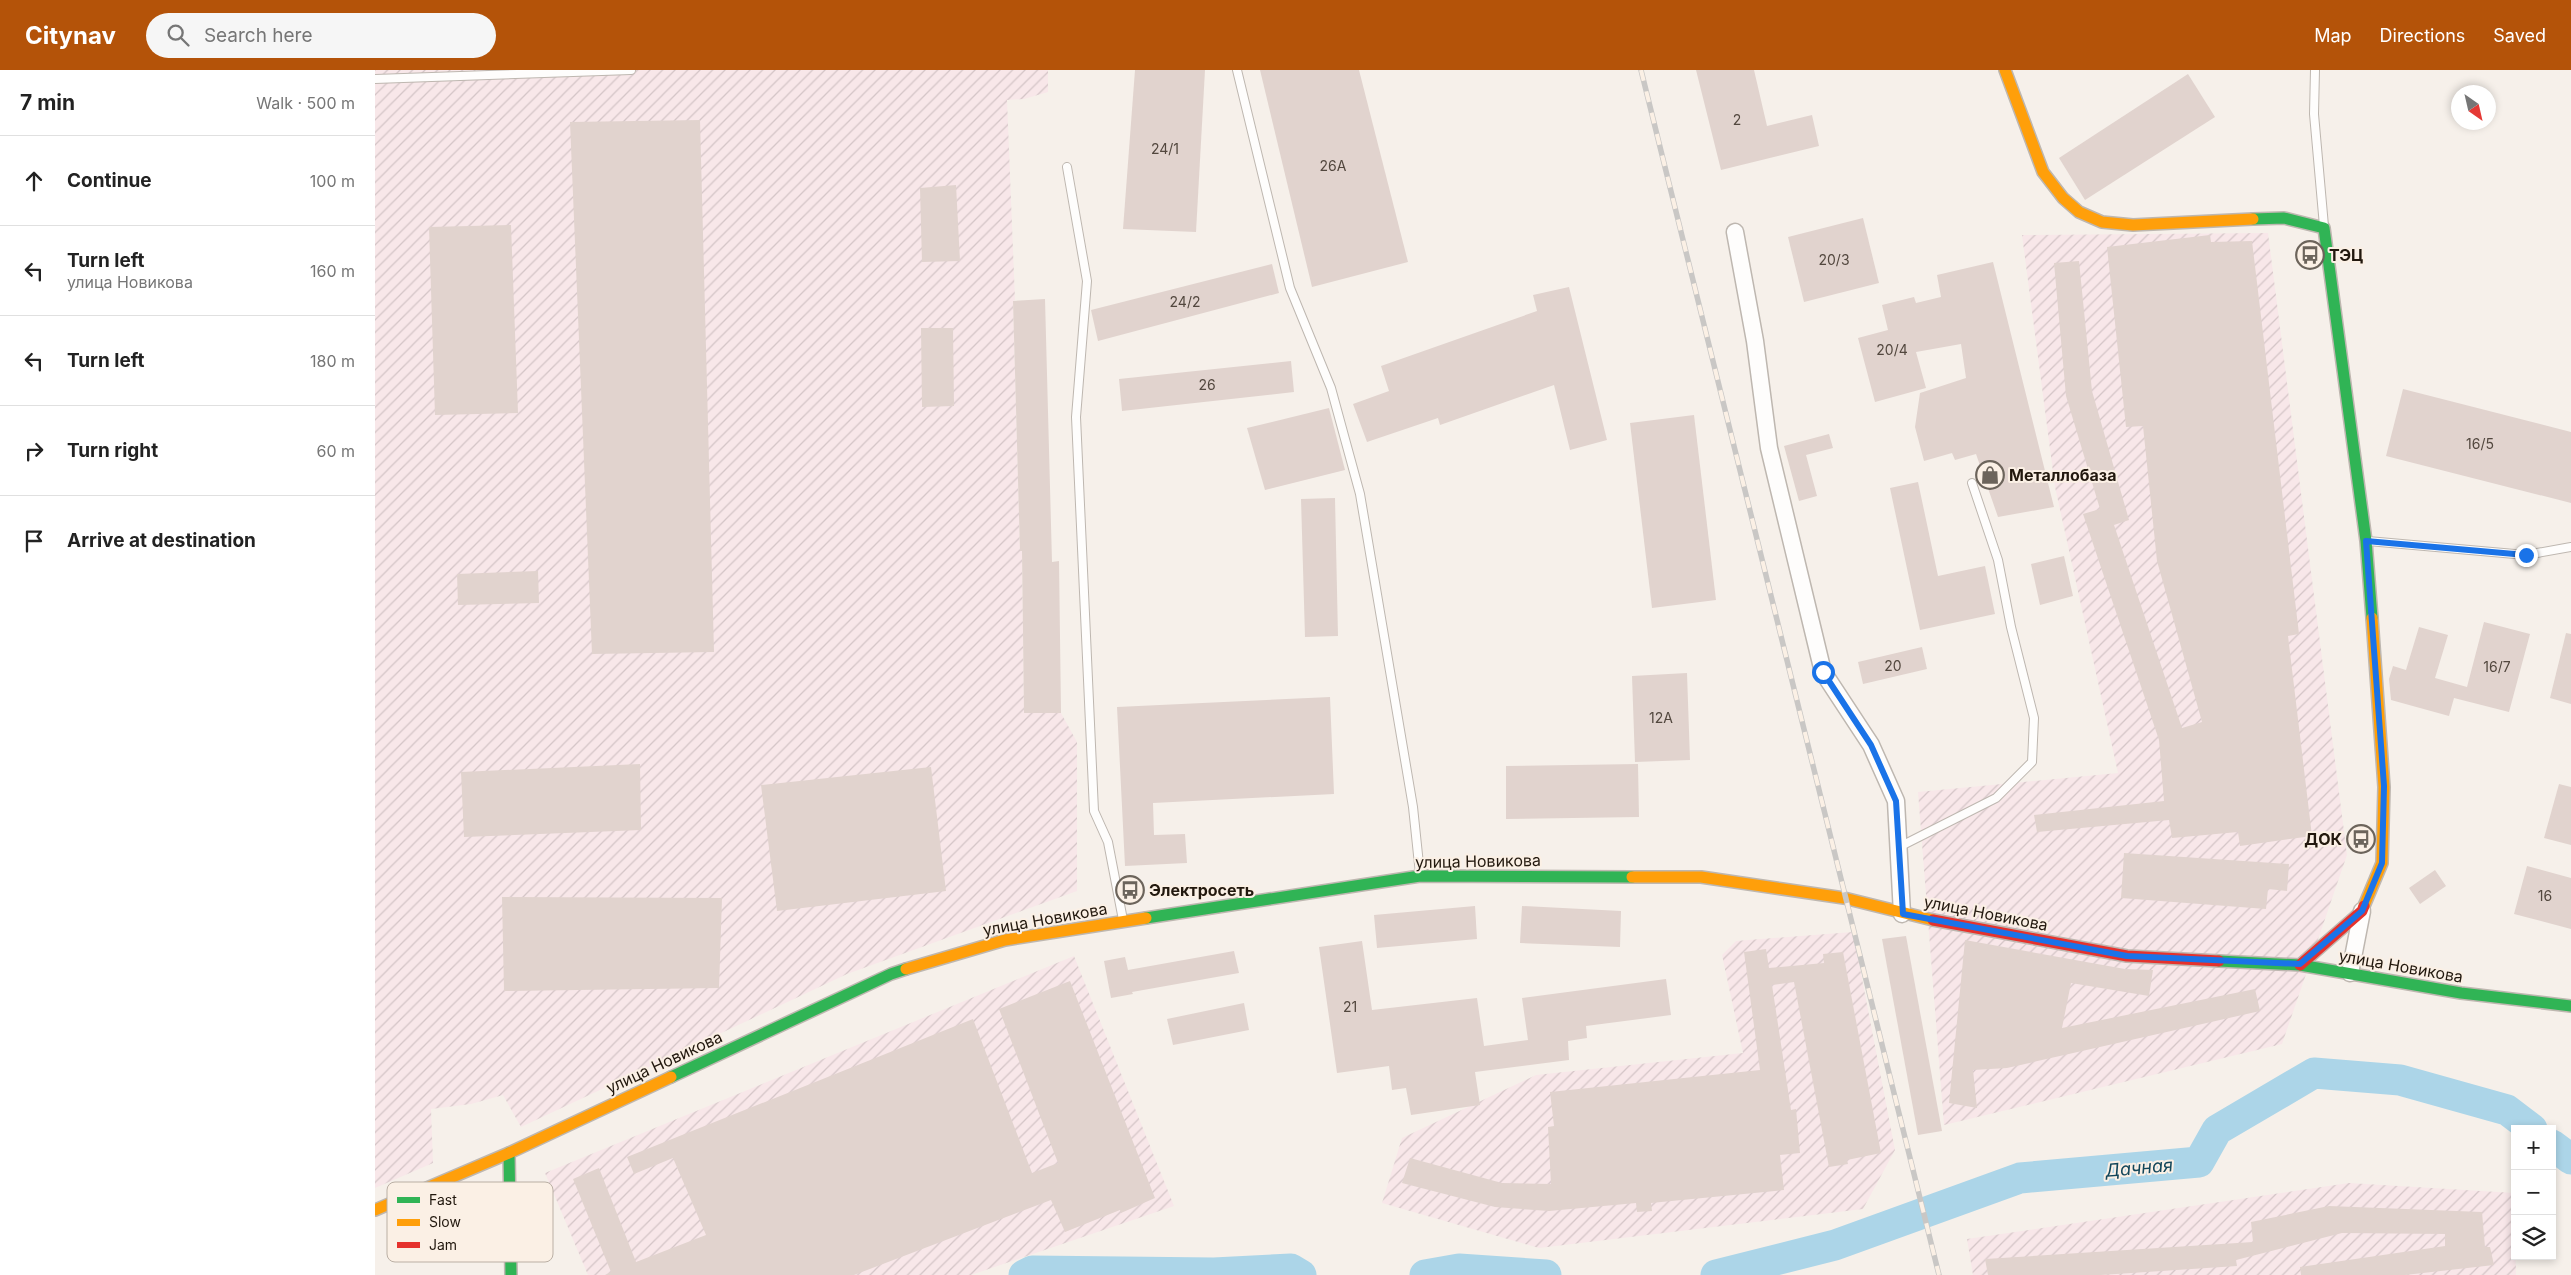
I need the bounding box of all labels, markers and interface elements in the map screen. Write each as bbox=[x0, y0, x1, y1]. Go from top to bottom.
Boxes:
search box bbox=[146, 13, 496, 58]
text: Citynav bbox=[25, 21, 116, 50]
icon: search bbox=[164, 21, 192, 49]
text: Search here bbox=[204, 24, 313, 47]
text: Map bbox=[2314, 25, 2352, 46]
text: Directions bbox=[2380, 25, 2465, 46]
text: Saved bbox=[2493, 25, 2546, 46]
north arrow bbox=[2451, 85, 2496, 130]
text: 7 min bbox=[20, 90, 75, 115]
text: Walk · 500 m bbox=[256, 93, 355, 113]
house number: 2 bbox=[1733, 111, 1741, 128]
house number: 24/1 bbox=[1151, 140, 1179, 157]
house number: 26А bbox=[1320, 157, 1347, 174]
icon: ahead bbox=[20, 167, 48, 195]
text: Continue bbox=[67, 169, 152, 192]
text: 100 m bbox=[310, 171, 355, 191]
bus stop icon: ТЭЦ bbox=[2295, 240, 2325, 270]
place label: ТЭЦ bbox=[2329, 245, 2363, 265]
text: Turn left bbox=[67, 249, 145, 272]
house number: 20/3 bbox=[1818, 251, 1850, 268]
icon: left bbox=[20, 257, 48, 285]
text: 160 m bbox=[310, 261, 355, 281]
text: улица Новикова bbox=[67, 272, 193, 292]
house number: 24/2 bbox=[1170, 293, 1200, 310]
house number: 20/4 bbox=[1876, 341, 1908, 358]
icon: left bbox=[20, 347, 48, 375]
text: Turn left bbox=[67, 349, 145, 372]
text: 180 m bbox=[310, 351, 355, 371]
house number: 26 bbox=[1198, 376, 1216, 393]
house number: 16/5 bbox=[2466, 435, 2494, 452]
icon: right bbox=[20, 437, 48, 465]
text: Turn right bbox=[67, 439, 158, 462]
text: 60 m bbox=[316, 441, 355, 461]
shop icon: Металлобаза bbox=[1975, 460, 2005, 490]
place label: Металлобаза bbox=[2009, 465, 2116, 485]
icon: arrive bbox=[20, 527, 48, 555]
text: Arrive at destination bbox=[67, 529, 256, 552]
route end bbox=[2515, 544, 2538, 567]
house number: 20 bbox=[1884, 657, 1902, 674]
house number: 16/7 bbox=[2483, 658, 2511, 675]
route start bbox=[1812, 661, 1835, 684]
house number: 12А bbox=[1649, 709, 1673, 726]
bus stop icon: ДОК bbox=[2346, 824, 2376, 854]
place label: ДОК bbox=[2304, 829, 2342, 849]
street label: улица Новикова bbox=[1415, 850, 1541, 872]
bus stop icon: Электросеть bbox=[1115, 875, 1145, 905]
place label: Электросеть bbox=[1149, 880, 1254, 900]
house number: 16 bbox=[2538, 887, 2552, 904]
street label: улица Новикова bbox=[1922, 891, 2050, 935]
street label: улица Новикова bbox=[981, 898, 1109, 940]
street label: улица Новикова bbox=[2337, 945, 2465, 987]
house number: 21 bbox=[1343, 998, 1357, 1015]
street label: улица Новикова bbox=[603, 1026, 725, 1098]
map controls bbox=[2511, 1125, 2556, 1260]
button: + bbox=[2511, 1125, 2556, 1170]
water label: Дачная bbox=[2103, 1154, 2174, 1181]
button: − bbox=[2511, 1170, 2556, 1215]
legend bbox=[387, 1182, 553, 1262]
text: Fast bbox=[429, 1191, 457, 1208]
text: Slow bbox=[429, 1213, 461, 1230]
button: layers bbox=[2511, 1215, 2556, 1260]
text: Jam bbox=[429, 1236, 457, 1253]

